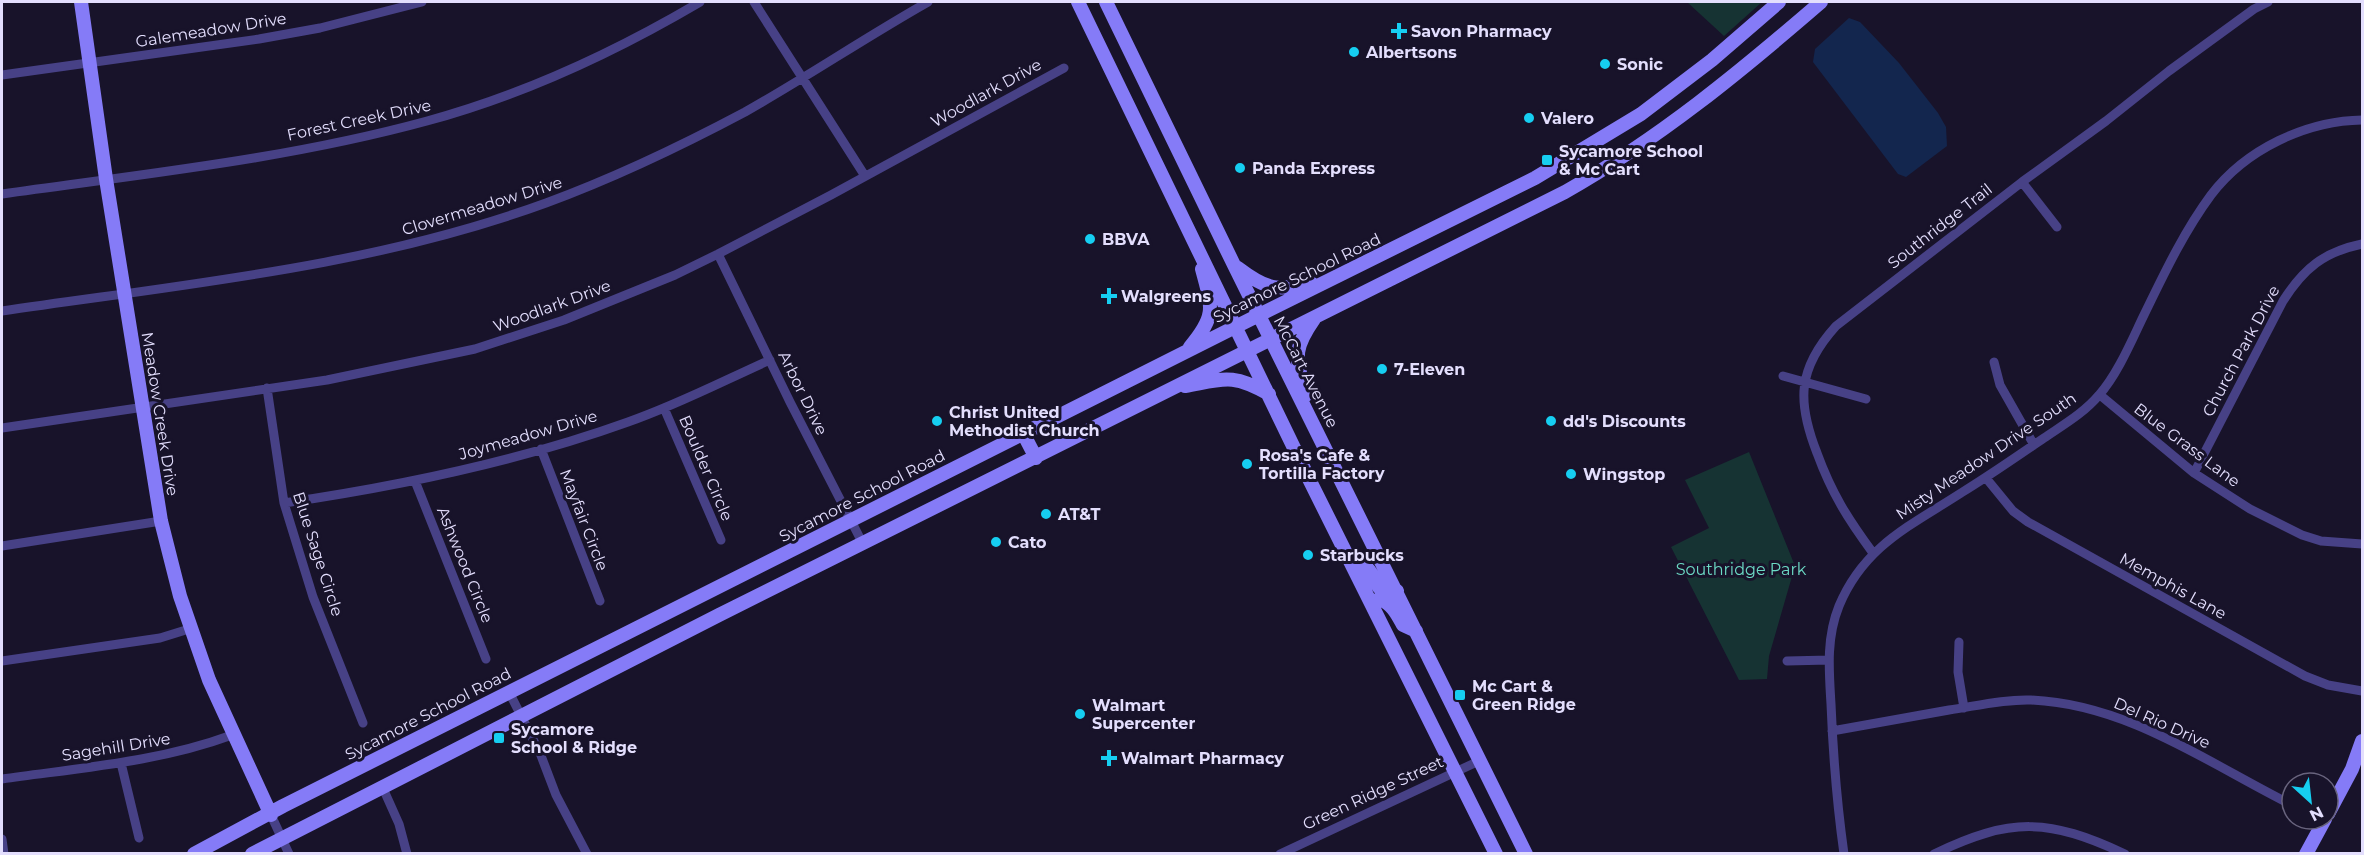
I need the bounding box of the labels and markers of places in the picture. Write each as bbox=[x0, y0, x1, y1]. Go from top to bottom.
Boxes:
place label: Savon Pharmacy bbox=[1411, 22, 1552, 41]
marker: Savon Pharmacy bbox=[1392, 24, 1406, 38]
place label: Albertsons bbox=[1365, 43, 1457, 62]
marker: Albertsons bbox=[1347, 45, 1361, 59]
place label: Sonic bbox=[1617, 55, 1664, 74]
marker: Sonic bbox=[1598, 57, 1612, 71]
place label: Valero bbox=[1540, 109, 1594, 128]
marker: Valero bbox=[1522, 111, 1536, 125]
place label: Sycamore School & Mc Cart bbox=[1559, 142, 1703, 179]
marker: Sycamore School & Mc Cart bbox=[1540, 153, 1554, 167]
place label: Panda Express bbox=[1252, 159, 1375, 178]
marker: Panda Express bbox=[1233, 161, 1247, 175]
place label: BBVA bbox=[1102, 230, 1150, 249]
marker: BBVA bbox=[1083, 232, 1097, 246]
place label: Walgreens bbox=[1121, 287, 1212, 306]
marker: Walgreens bbox=[1102, 289, 1116, 303]
place label: 7-Eleven bbox=[1394, 360, 1465, 379]
marker: 7-Eleven bbox=[1375, 362, 1389, 376]
place label: Christ United Methodist Church bbox=[949, 403, 1100, 440]
place label: dd's Discounts bbox=[1563, 412, 1686, 431]
marker: Christ United Methodist Church bbox=[930, 414, 944, 428]
marker: dd's Discounts bbox=[1544, 414, 1558, 428]
place label: Rosa's Cafe & Tortilla Factory bbox=[1259, 446, 1385, 483]
marker: Rosa's Cafe & Tortilla Factory bbox=[1240, 457, 1254, 471]
place label: Wingstop bbox=[1583, 465, 1665, 484]
marker: Wingstop bbox=[1564, 467, 1578, 481]
place label: AT&T bbox=[1057, 505, 1100, 524]
marker: AT&T bbox=[1039, 507, 1053, 521]
place label: Cato bbox=[1008, 533, 1047, 552]
marker: Cato bbox=[989, 535, 1003, 549]
place label: Starbucks bbox=[1320, 546, 1404, 565]
marker: Starbucks bbox=[1301, 548, 1315, 562]
place label: Mc Cart & Green Ridge bbox=[1472, 677, 1576, 714]
marker: Mc Cart & Green Ridge bbox=[1453, 688, 1467, 702]
place label: Walmart Supercenter bbox=[1092, 696, 1195, 733]
marker: Walmart Supercenter bbox=[1073, 707, 1087, 721]
place label: Sycamore School & Ridge bbox=[511, 720, 637, 757]
marker: Sycamore School & Ridge bbox=[492, 731, 506, 745]
place label: Walmart Pharmacy bbox=[1121, 749, 1284, 768]
marker: Walmart Pharmacy bbox=[1102, 751, 1116, 765]

